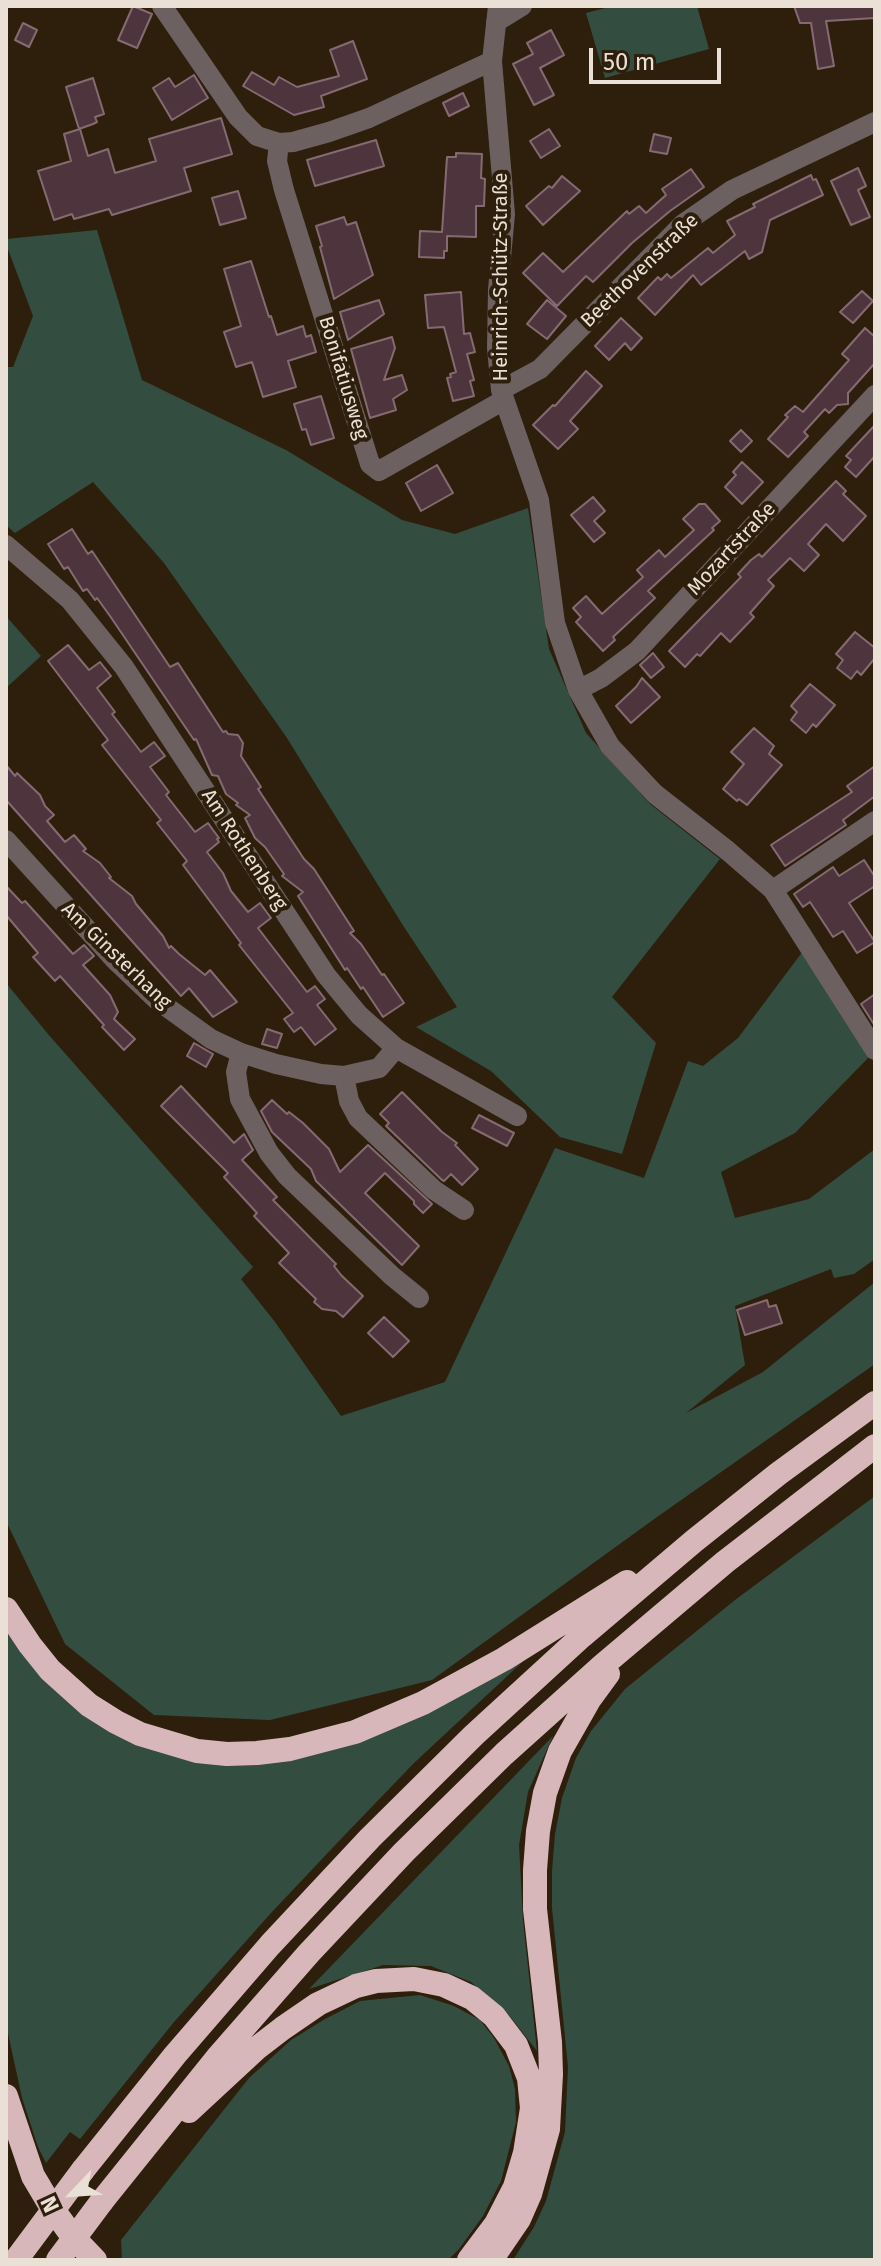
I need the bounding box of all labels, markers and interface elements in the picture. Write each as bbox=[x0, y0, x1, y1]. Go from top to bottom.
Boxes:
scale bar bbox=[593, 32, 725, 82]
text: 50 m bbox=[603, 48, 655, 76]
street label: Heinrich-Schütz-Straße bbox=[489, 173, 513, 381]
street label: Beethovenstraße bbox=[576, 209, 704, 333]
street label: Bonifatiusweg bbox=[313, 313, 373, 443]
street label: Mozartstraße bbox=[683, 497, 781, 601]
street label: Am Rothenberg bbox=[196, 785, 292, 915]
street label: Am Ginsterhang bbox=[56, 898, 176, 1014]
north arrow bbox=[32, 2154, 112, 2234]
text: N bbox=[34, 2192, 65, 2217]

